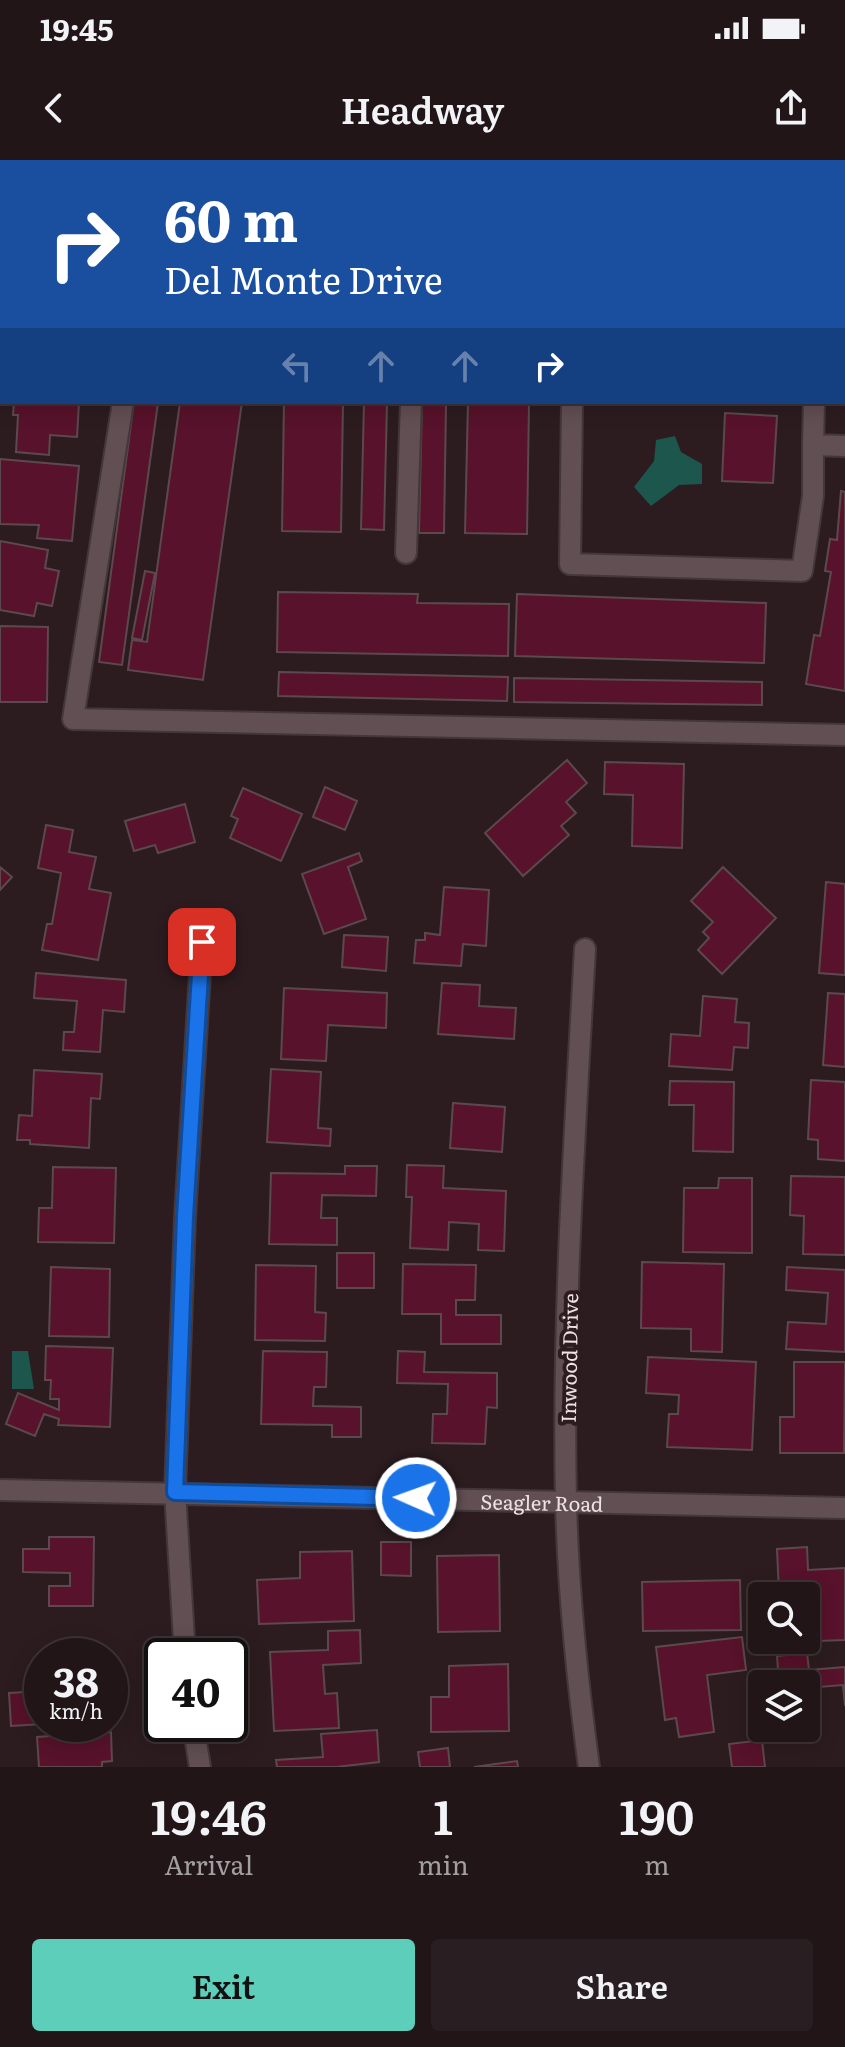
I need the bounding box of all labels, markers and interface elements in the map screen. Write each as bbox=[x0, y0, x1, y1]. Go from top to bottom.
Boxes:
text: 19:45 bbox=[40, 6, 113, 50]
text: Headway bbox=[341, 82, 504, 135]
icon: back bbox=[32, 86, 76, 130]
icon: share bbox=[769, 86, 813, 130]
text: 60 m bbox=[164, 176, 298, 259]
icon: right bbox=[32, 192, 136, 296]
text: Del Monte Drive bbox=[164, 252, 443, 305]
icon: left bbox=[275, 344, 319, 388]
icon: ahead bbox=[359, 344, 403, 388]
icon: ahead bbox=[443, 344, 487, 388]
icon: right bbox=[527, 344, 571, 388]
pin bbox=[168, 908, 236, 976]
icon: arrive bbox=[180, 920, 224, 964]
street label: Inwood Drive bbox=[552, 1293, 584, 1423]
position arrow bbox=[374, 1456, 458, 1540]
street label: Seagler Road bbox=[480, 1485, 604, 1518]
map controls bbox=[748, 1582, 820, 1742]
button: search bbox=[748, 1582, 820, 1654]
speed limit sign: 40 bbox=[144, 1638, 248, 1742]
text: 38 bbox=[53, 1650, 99, 1709]
button: layers bbox=[748, 1670, 820, 1742]
text: km/h bbox=[49, 1695, 103, 1725]
text: 19:46 bbox=[151, 1779, 267, 1850]
text: 1 bbox=[433, 1779, 453, 1850]
text: 190 bbox=[619, 1779, 694, 1850]
text: Arrival bbox=[164, 1844, 253, 1883]
text: min bbox=[418, 1844, 469, 1883]
text: m bbox=[644, 1844, 669, 1883]
button: Exit bbox=[32, 1939, 415, 2031]
button: Share bbox=[431, 1939, 813, 2031]

